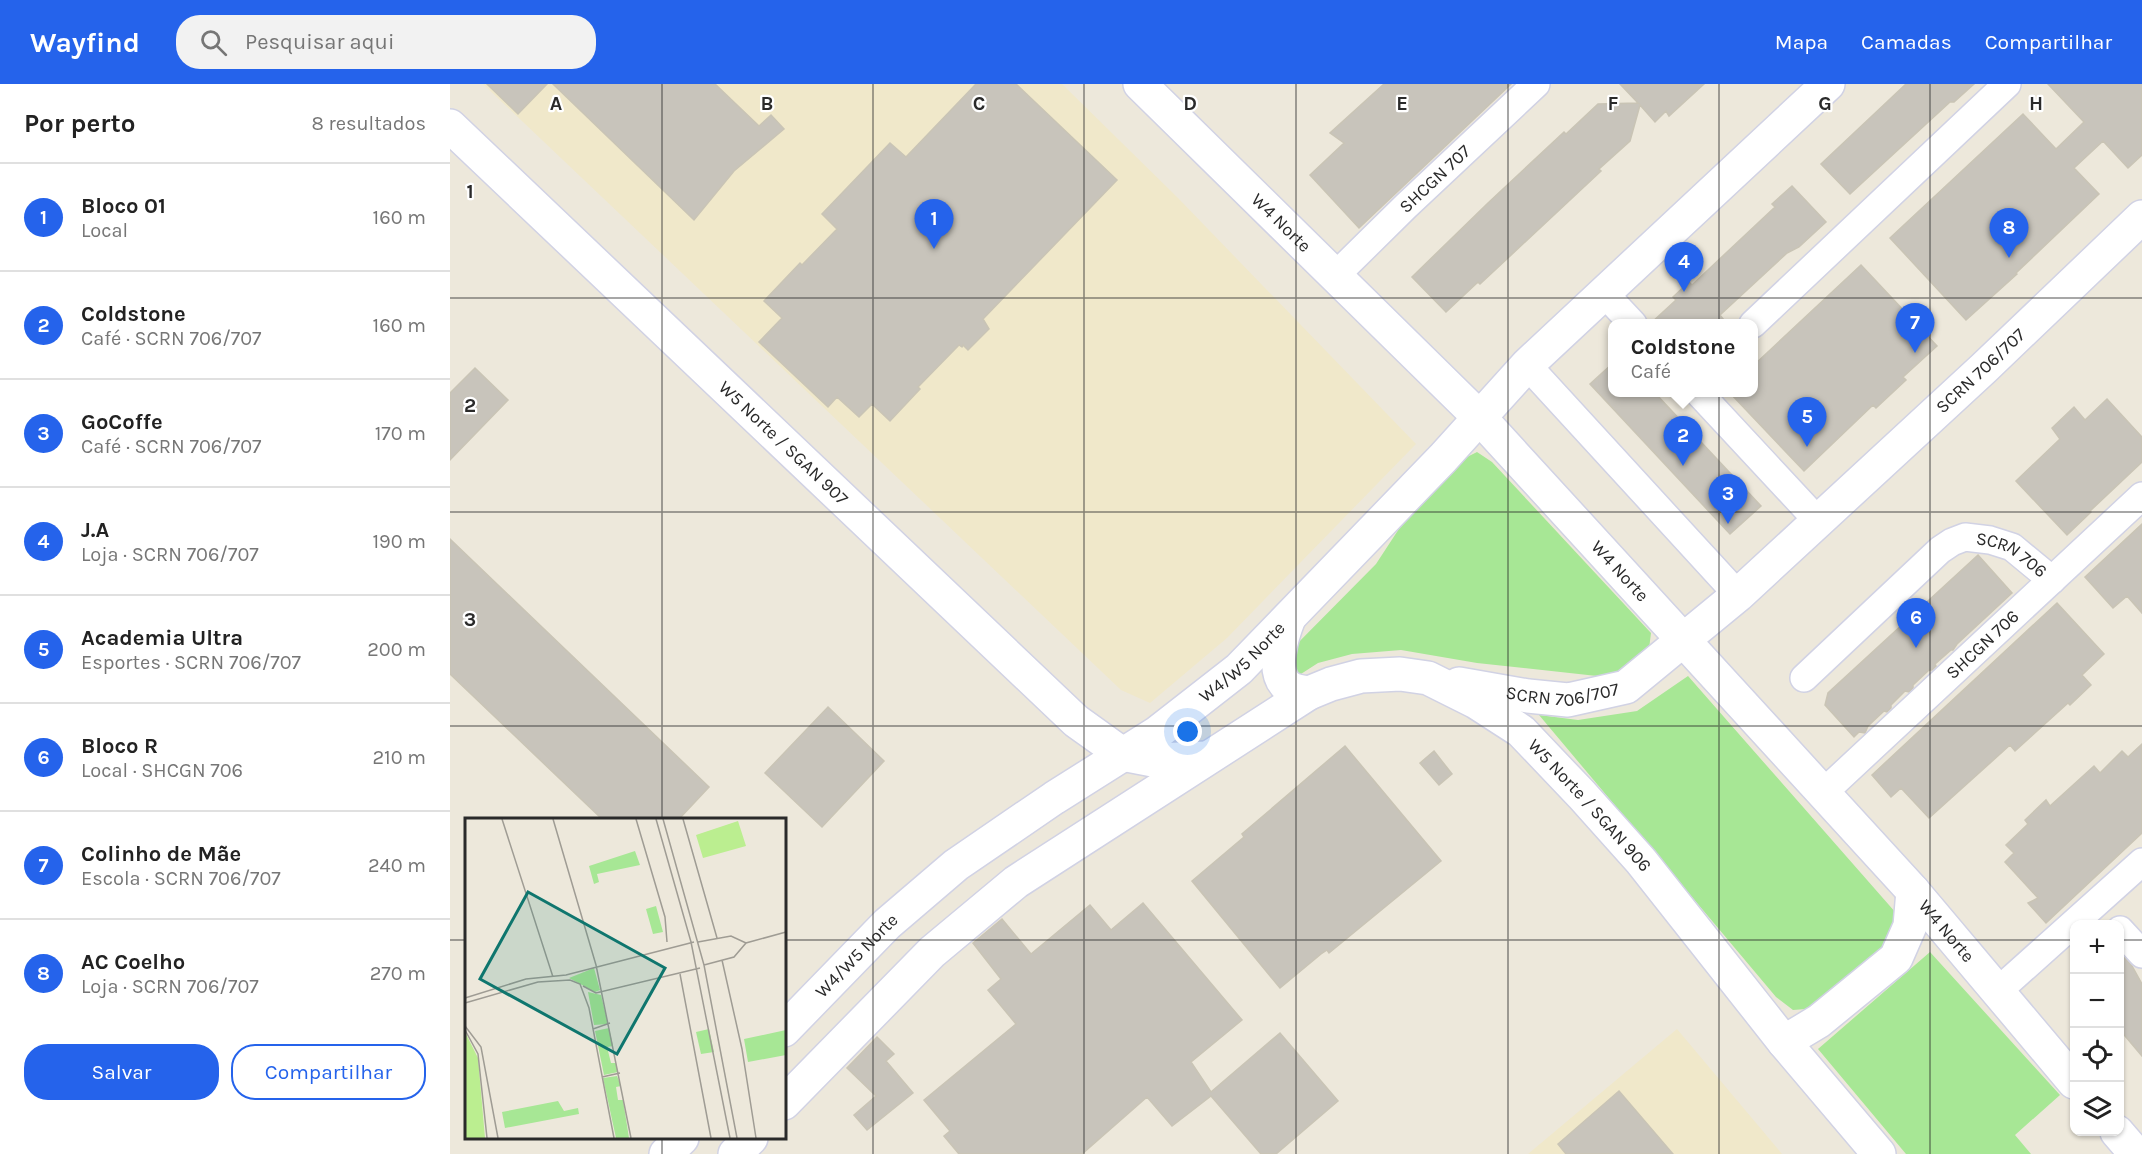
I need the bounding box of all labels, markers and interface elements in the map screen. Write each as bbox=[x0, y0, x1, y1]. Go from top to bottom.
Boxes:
search box bbox=[176, 15, 596, 69]
text: Wayfind bbox=[30, 26, 140, 59]
icon: search bbox=[197, 26, 230, 59]
text: Pesquisar aqui bbox=[245, 29, 394, 55]
text: Mapa bbox=[1775, 30, 1828, 54]
text: Camadas bbox=[1861, 30, 1952, 54]
text: Compartilhar bbox=[1985, 30, 2112, 54]
text: A bbox=[550, 92, 563, 115]
text: B bbox=[761, 92, 773, 115]
text: C bbox=[973, 92, 985, 115]
text: D bbox=[1183, 92, 1197, 115]
text: E bbox=[1396, 92, 1408, 115]
text: F bbox=[1608, 92, 1619, 115]
text: G bbox=[1818, 92, 1832, 115]
text: H bbox=[2029, 92, 2043, 115]
text: Por perto bbox=[24, 108, 135, 139]
text: 8 resultados bbox=[311, 112, 426, 135]
street label: SHCGN 707 bbox=[1395, 140, 1476, 218]
text: 1 bbox=[466, 180, 474, 203]
street label: W4 Norte bbox=[1247, 189, 1316, 257]
text: Bloco 01 bbox=[81, 193, 166, 219]
pin: 1 bbox=[914, 200, 954, 249]
text: 1 bbox=[40, 206, 47, 229]
text: 160 m bbox=[373, 206, 426, 229]
pin: 8 bbox=[1990, 208, 2028, 258]
text: Local bbox=[81, 219, 128, 242]
pin: 4 bbox=[1664, 242, 1704, 292]
text: Coldstone bbox=[81, 301, 186, 327]
pin: 7 bbox=[1896, 304, 1934, 353]
text: 2 bbox=[37, 314, 50, 337]
text: 160 m bbox=[373, 314, 426, 337]
popup bbox=[1608, 319, 1758, 397]
street label: SCRN 706/707 bbox=[1931, 323, 2030, 418]
text: Café · SCRN 706/707 bbox=[81, 327, 261, 350]
text: Coldstone bbox=[1631, 334, 1735, 360]
text: Café bbox=[1631, 360, 1671, 383]
street label: W5 Norte / SGAN 907 bbox=[714, 376, 853, 510]
text: 2 bbox=[464, 394, 476, 417]
pin: 5 bbox=[1788, 398, 1826, 447]
text: GoCoffe bbox=[81, 409, 163, 435]
pin: 2 bbox=[1664, 416, 1702, 466]
text: 3 bbox=[37, 422, 50, 445]
text: 170 m bbox=[375, 422, 426, 445]
text: Café · SCRN 706/707 bbox=[81, 435, 261, 458]
pin: 3 bbox=[1708, 474, 1748, 524]
text: J.A bbox=[81, 517, 109, 543]
street label: SCRN 706 bbox=[1975, 527, 2051, 582]
text: 4 bbox=[38, 530, 49, 553]
text: 190 m bbox=[372, 530, 426, 553]
street label: W4 Norte bbox=[1587, 536, 1654, 606]
text: Loja · SCRN 706/707 bbox=[81, 543, 259, 566]
pin: 6 bbox=[1896, 598, 1936, 648]
street label: SHCGN 706 bbox=[1942, 605, 2024, 684]
text: 3 bbox=[464, 608, 476, 631]
street label: W4/W5 Norte bbox=[1195, 617, 1290, 707]
text: Academia Ultra bbox=[81, 625, 243, 651]
text: 5 bbox=[38, 638, 49, 661]
text: 200 m bbox=[367, 638, 426, 661]
text: Esportes · SCRN 706/707 bbox=[81, 651, 301, 674]
street label: SCRN 706/707 bbox=[1504, 678, 1622, 712]
your location bbox=[1173, 717, 1202, 746]
text: Bloco R bbox=[81, 733, 158, 759]
street label: W5 Norte / SGAN 906 bbox=[1523, 734, 1656, 876]
text: 6 bbox=[37, 746, 50, 769]
text: 210 m bbox=[372, 746, 426, 769]
text: Local · SHCGN 706 bbox=[81, 759, 243, 782]
inset map bbox=[465, 818, 786, 1139]
text: Colinho de Mãe bbox=[81, 841, 241, 867]
text: 7 bbox=[39, 854, 48, 877]
text: 240 m bbox=[368, 854, 426, 877]
text: Escola · SCRN 706/707 bbox=[81, 867, 281, 890]
street label: W4 Norte bbox=[1914, 895, 1979, 967]
street label: W4/W5 Norte bbox=[811, 909, 902, 1002]
map controls bbox=[2070, 920, 2124, 1136]
button: + bbox=[2070, 920, 2124, 974]
text: AC Coelho bbox=[81, 949, 185, 975]
text: 8 bbox=[37, 962, 50, 985]
text: 270 m bbox=[370, 962, 426, 985]
button: − bbox=[2070, 974, 2124, 1028]
text: Loja · SCRN 706/707 bbox=[81, 975, 259, 998]
button: locate bbox=[2070, 1028, 2124, 1082]
button: Salvar bbox=[24, 1044, 219, 1100]
button: Compartilhar bbox=[231, 1044, 426, 1100]
button: layers bbox=[2070, 1082, 2124, 1136]

